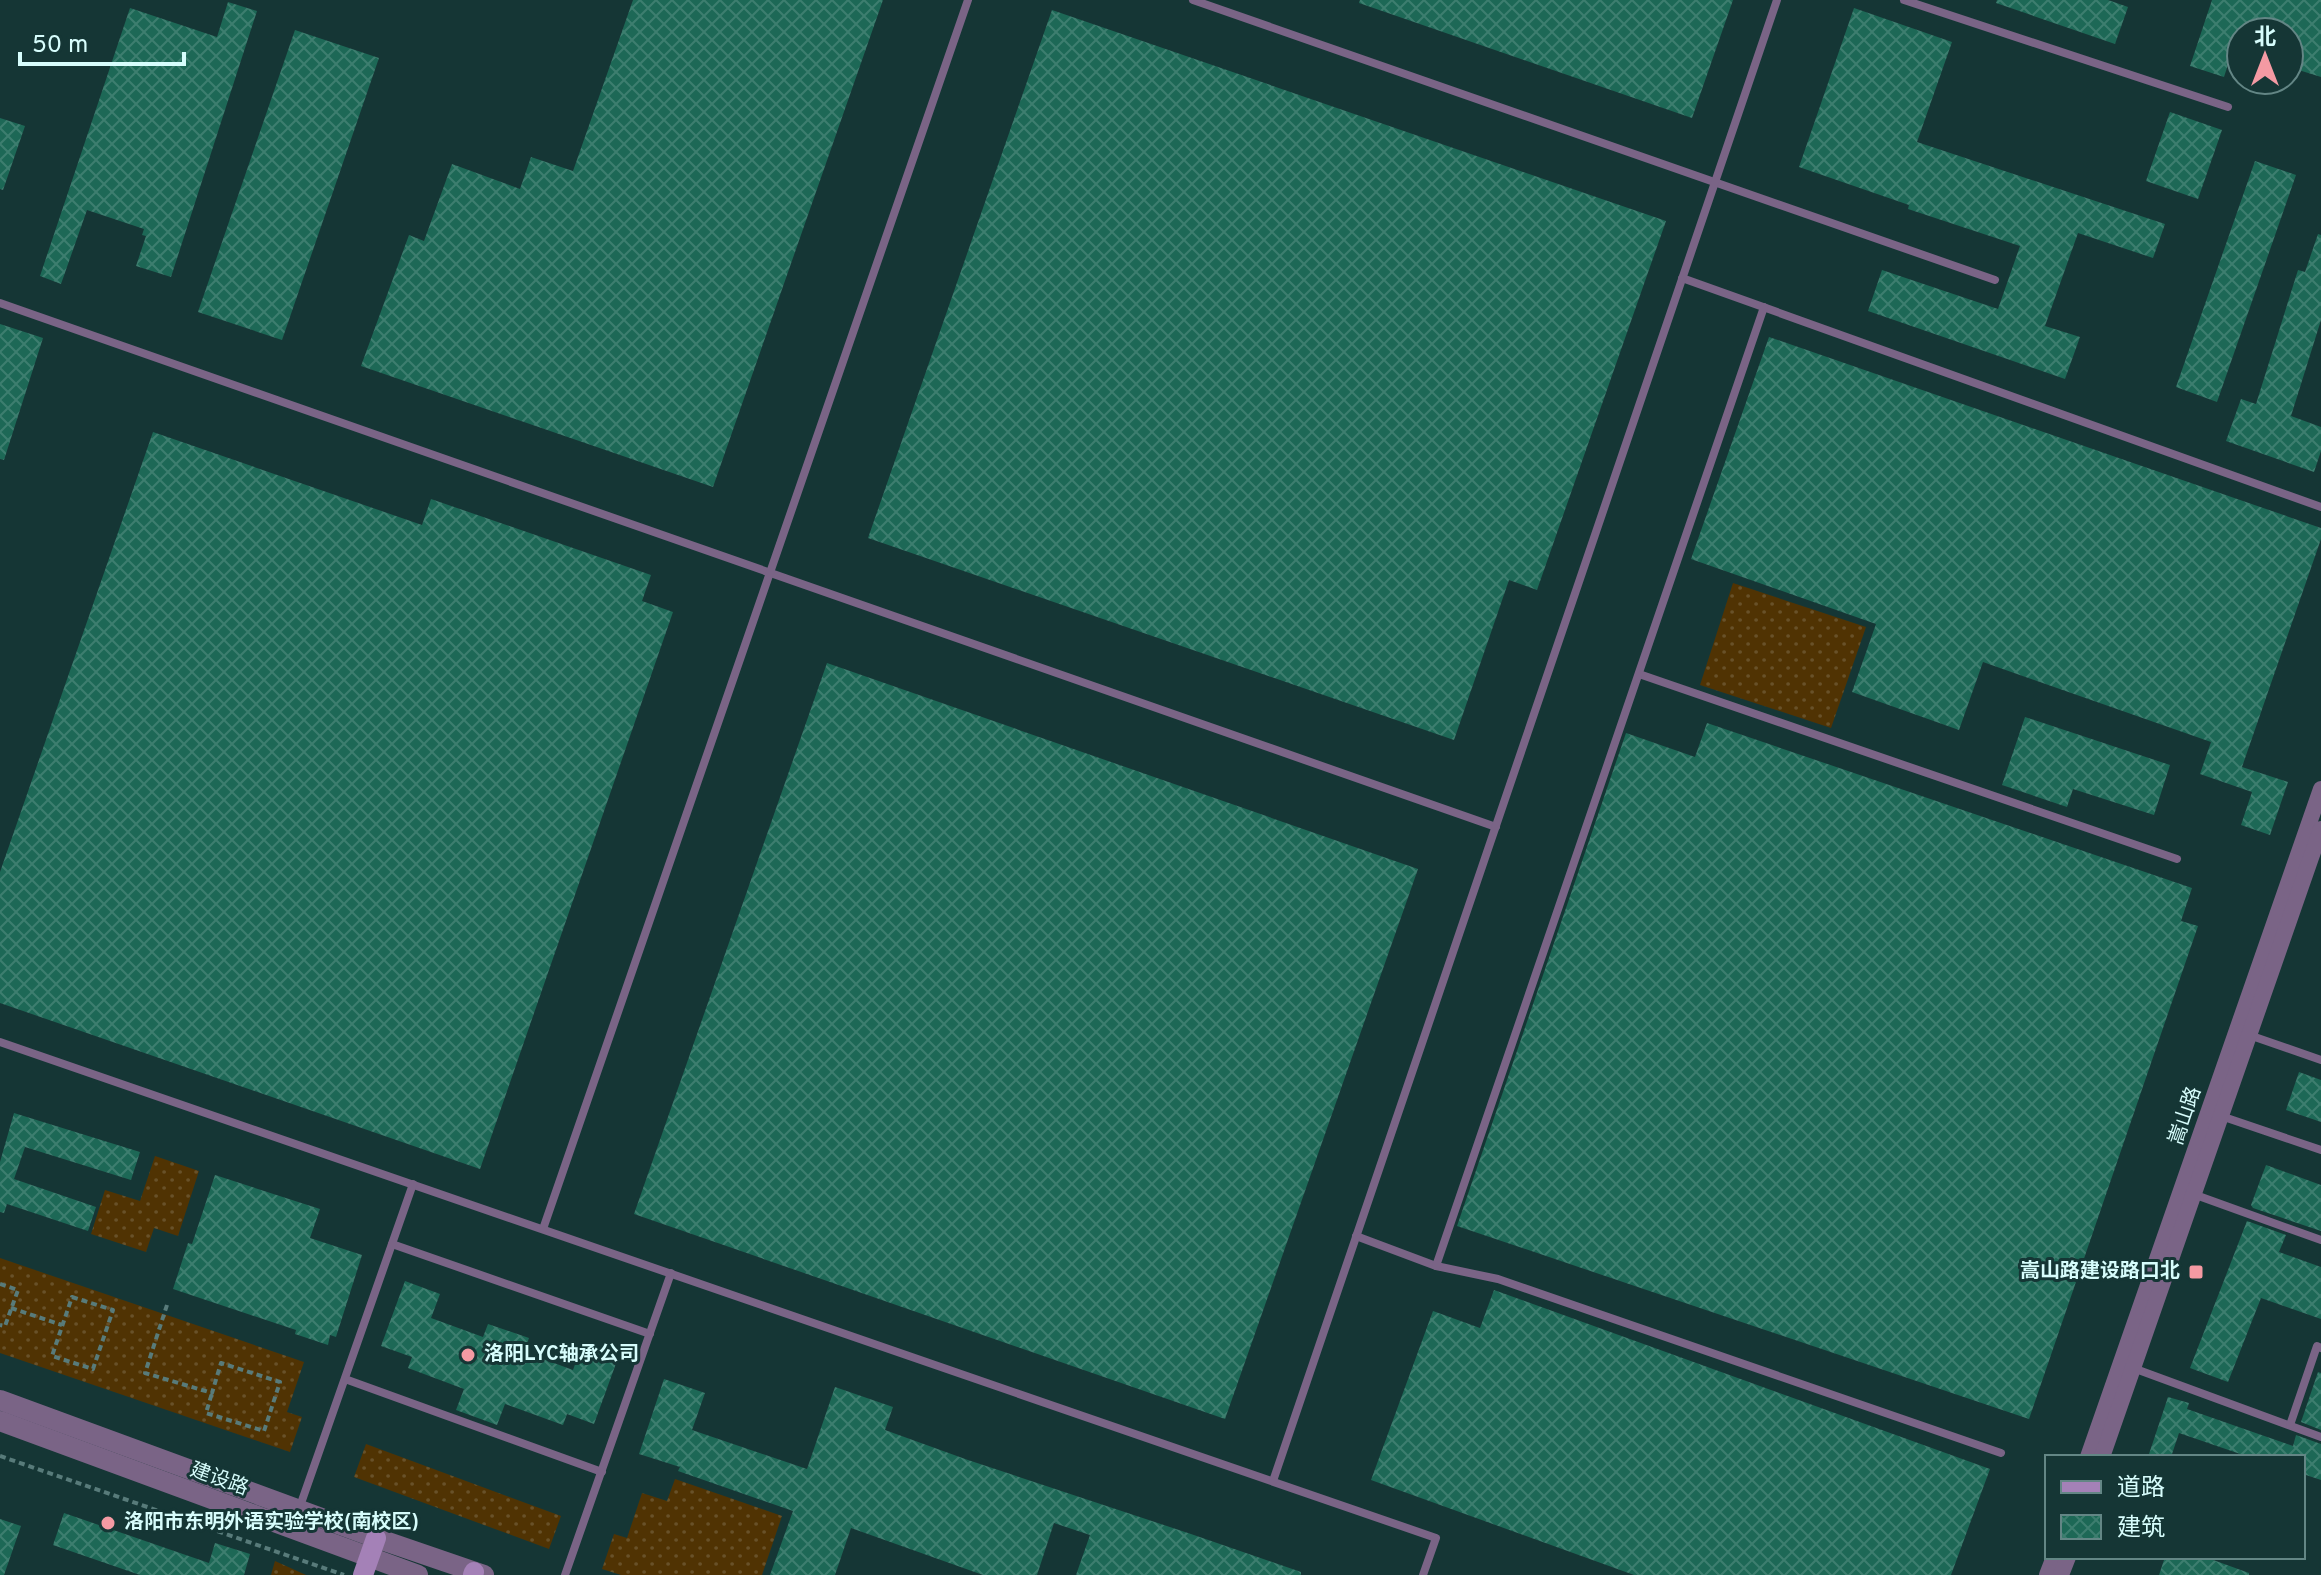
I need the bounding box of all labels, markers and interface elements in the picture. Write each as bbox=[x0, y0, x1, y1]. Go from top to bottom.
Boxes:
scale bar bbox=[20, 16, 184, 66]
north arrow bbox=[2225, 16, 2305, 96]
text: 北 bbox=[2254, 25, 2276, 52]
text: 50 m bbox=[32, 31, 88, 61]
street label: 嵩山路 bbox=[2164, 1083, 2208, 1149]
place label: 嵩山路建设路口北 bbox=[2020, 1259, 2180, 1285]
marker: 嵩山路建设路口北 bbox=[2187, 1263, 2205, 1281]
place label: 洛阳LYC轴承公司 bbox=[484, 1342, 639, 1368]
marker: 洛阳LYC轴承公司 bbox=[459, 1346, 477, 1364]
legend bbox=[2045, 1455, 2305, 1559]
street label: 建设路 bbox=[186, 1458, 252, 1502]
text: 道路 bbox=[2117, 1474, 2165, 1504]
place label: 洛阳市东明外语实验学校(南校区) bbox=[124, 1510, 419, 1536]
marker: 洛阳市东明外语实验学校(南校区) bbox=[99, 1514, 117, 1532]
text: 建筑 bbox=[2117, 1514, 2165, 1544]

